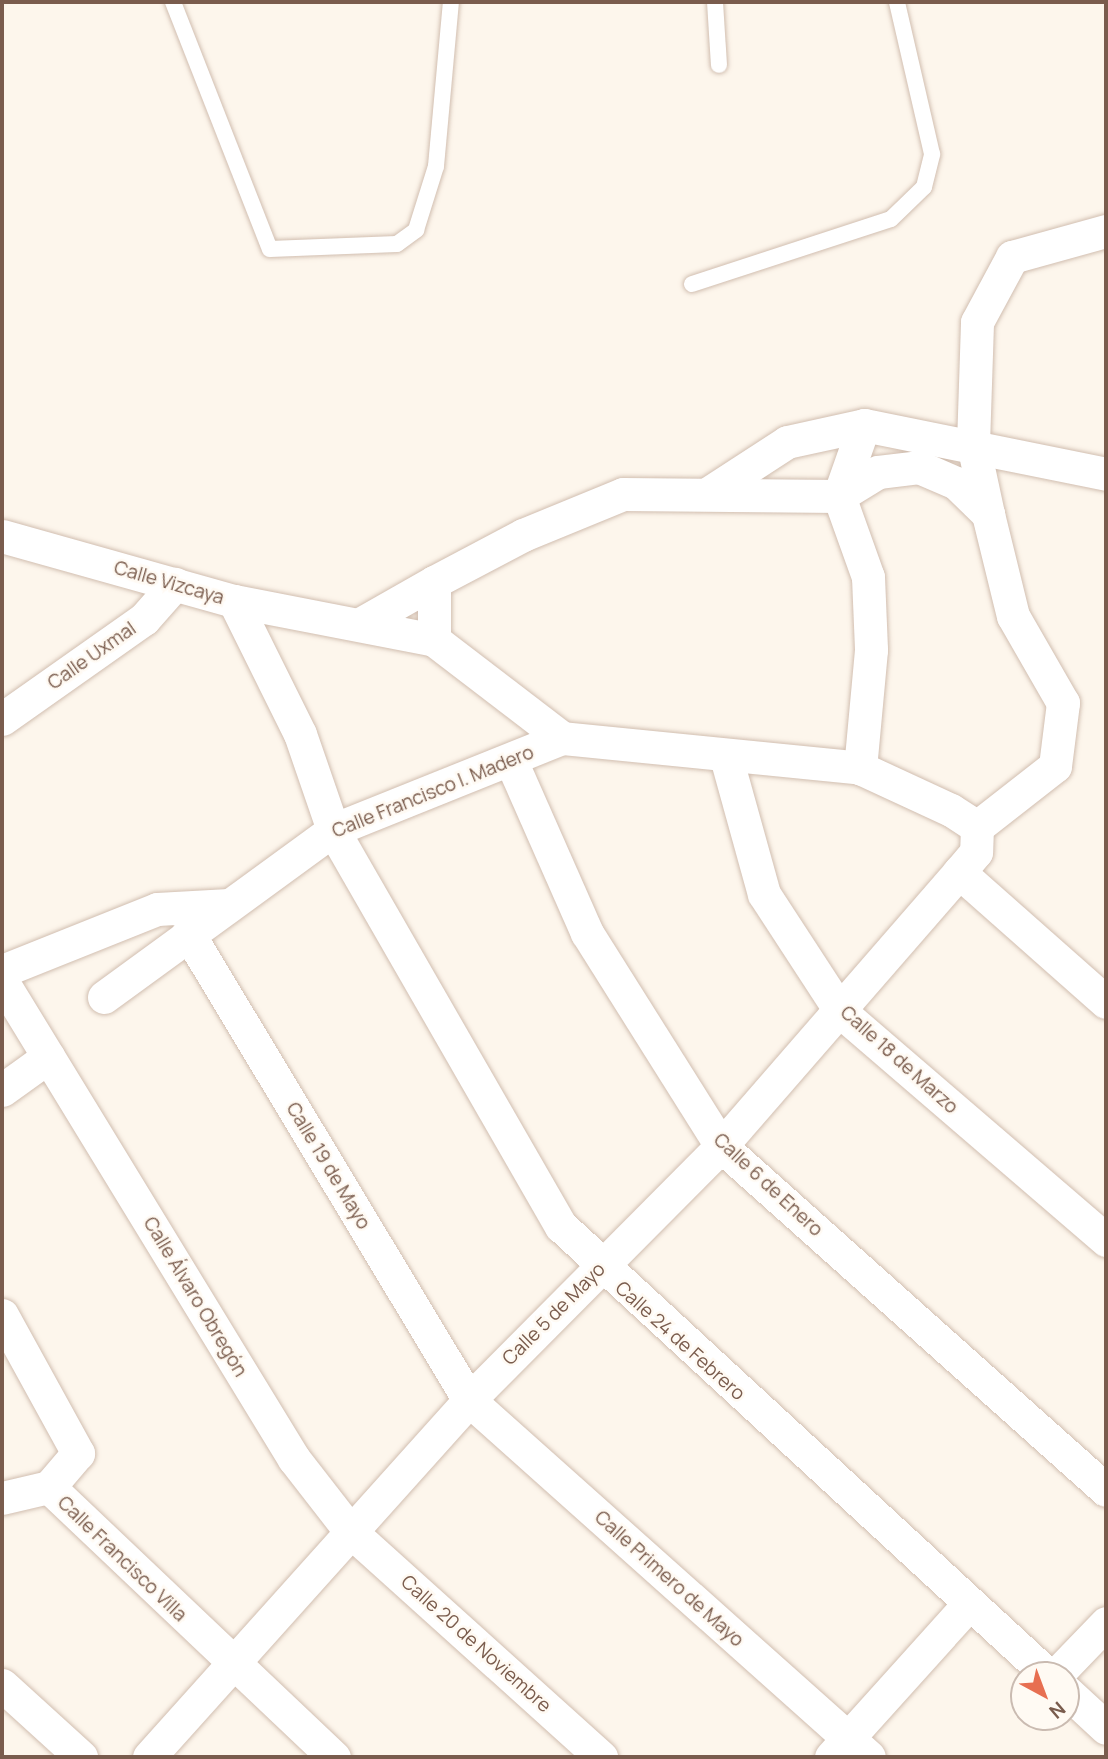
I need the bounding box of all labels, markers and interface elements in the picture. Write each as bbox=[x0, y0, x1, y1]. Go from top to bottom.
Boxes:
street label: Calle Vizcaya bbox=[111, 556, 227, 610]
street label: Calle Uxmal bbox=[44, 617, 140, 695]
street label: Calle Francisco I. Madero bbox=[329, 741, 537, 843]
street label: Calle 18 de Marzo bbox=[836, 1001, 962, 1119]
street label: Calle 19 de Mayo bbox=[281, 1098, 375, 1234]
street label: Calle 6 de Enero bbox=[709, 1129, 827, 1241]
street label: Calle Álvaro Obregón bbox=[138, 1213, 252, 1381]
street label: Calle 5 de Mayo bbox=[498, 1258, 610, 1370]
street label: Calle 24 de Febrero bbox=[610, 1277, 750, 1405]
street label: Calle Francisco Villa bbox=[53, 1492, 191, 1626]
street label: Calle Primero de Mayo bbox=[590, 1506, 748, 1652]
street label: Calle 20 de Noviembre bbox=[396, 1571, 556, 1717]
north arrow bbox=[1010, 1661, 1080, 1731]
text: N bbox=[1044, 1696, 1071, 1725]

